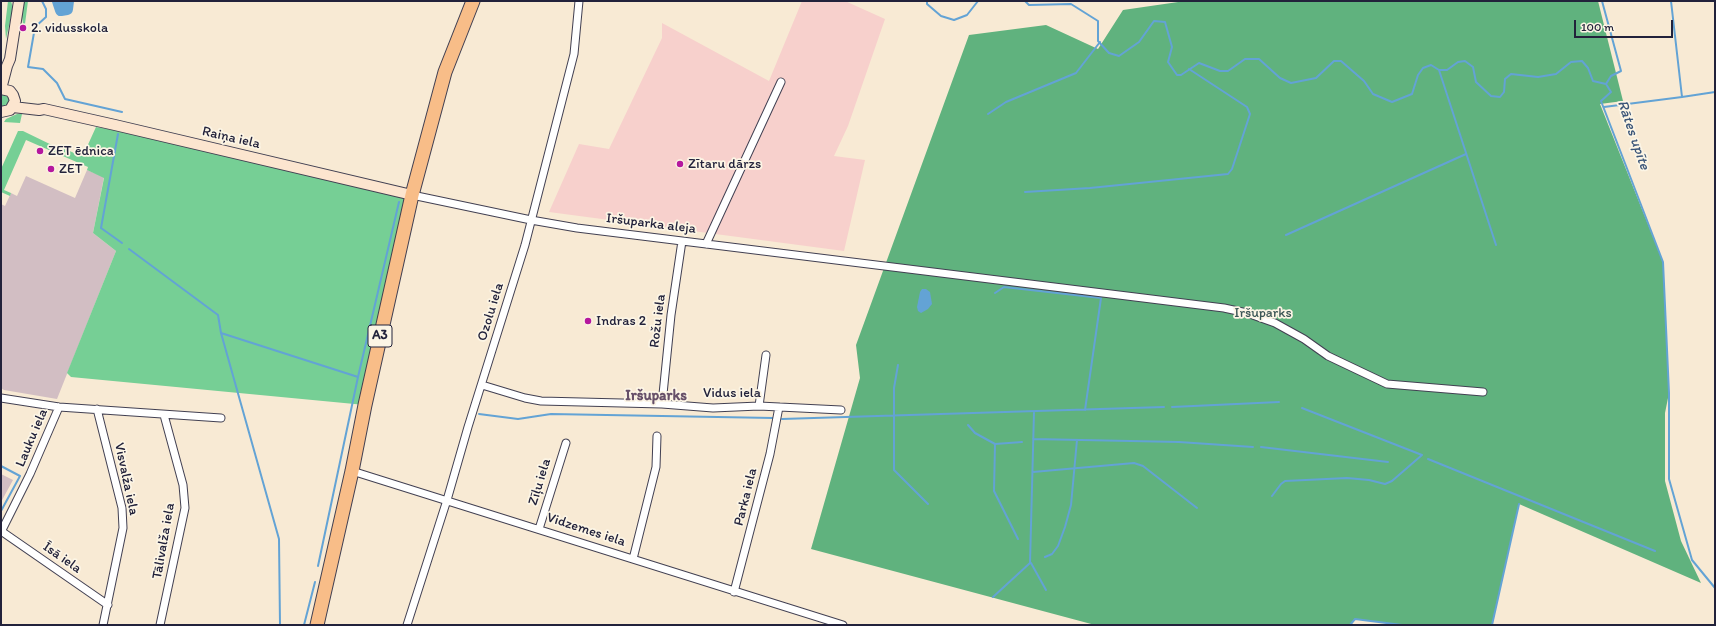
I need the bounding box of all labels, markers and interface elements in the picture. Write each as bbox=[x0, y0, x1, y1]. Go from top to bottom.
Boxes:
scale bar bbox=[1576, 12, 1675, 38]
place label: 2. vidusskola bbox=[31, 20, 108, 36]
text: 100 m bbox=[1581, 20, 1614, 34]
marker: 2. vidusskola bbox=[18, 23, 28, 33]
water label: Rātes upīte bbox=[1613, 98, 1653, 172]
street label: Raiņa iela bbox=[200, 123, 262, 153]
place label: ZET ēdnica bbox=[48, 143, 114, 159]
marker: ZET ēdnica bbox=[35, 146, 45, 156]
place label: Zītaru dārzs bbox=[688, 156, 761, 172]
marker: Zītaru dārzs bbox=[675, 159, 685, 169]
place label: ZET bbox=[59, 161, 83, 177]
marker: ZET bbox=[46, 164, 56, 174]
street label: Iršuparka aleja bbox=[605, 210, 697, 238]
street label: Ozolu iela bbox=[474, 281, 508, 343]
street label: Rožu iela bbox=[646, 293, 670, 349]
park label: Iršuparks bbox=[1234, 305, 1292, 321]
place label: Indras 2 bbox=[596, 313, 646, 329]
marker: Indras 2 bbox=[583, 316, 593, 326]
road number: A3 bbox=[368, 325, 392, 347]
street label: Vidus iela bbox=[703, 385, 761, 401]
district label: Iršuparks bbox=[625, 387, 687, 405]
street label: Lauku iela bbox=[12, 406, 52, 470]
street label: Visvalža iela bbox=[110, 441, 142, 517]
street label: Zīļu iela bbox=[525, 457, 555, 507]
street label: Parka iela bbox=[731, 466, 761, 528]
street label: Tālivalža iela bbox=[149, 502, 179, 580]
street label: Vidzemes iela bbox=[544, 509, 628, 551]
street label: Īsā iela bbox=[39, 539, 85, 577]

